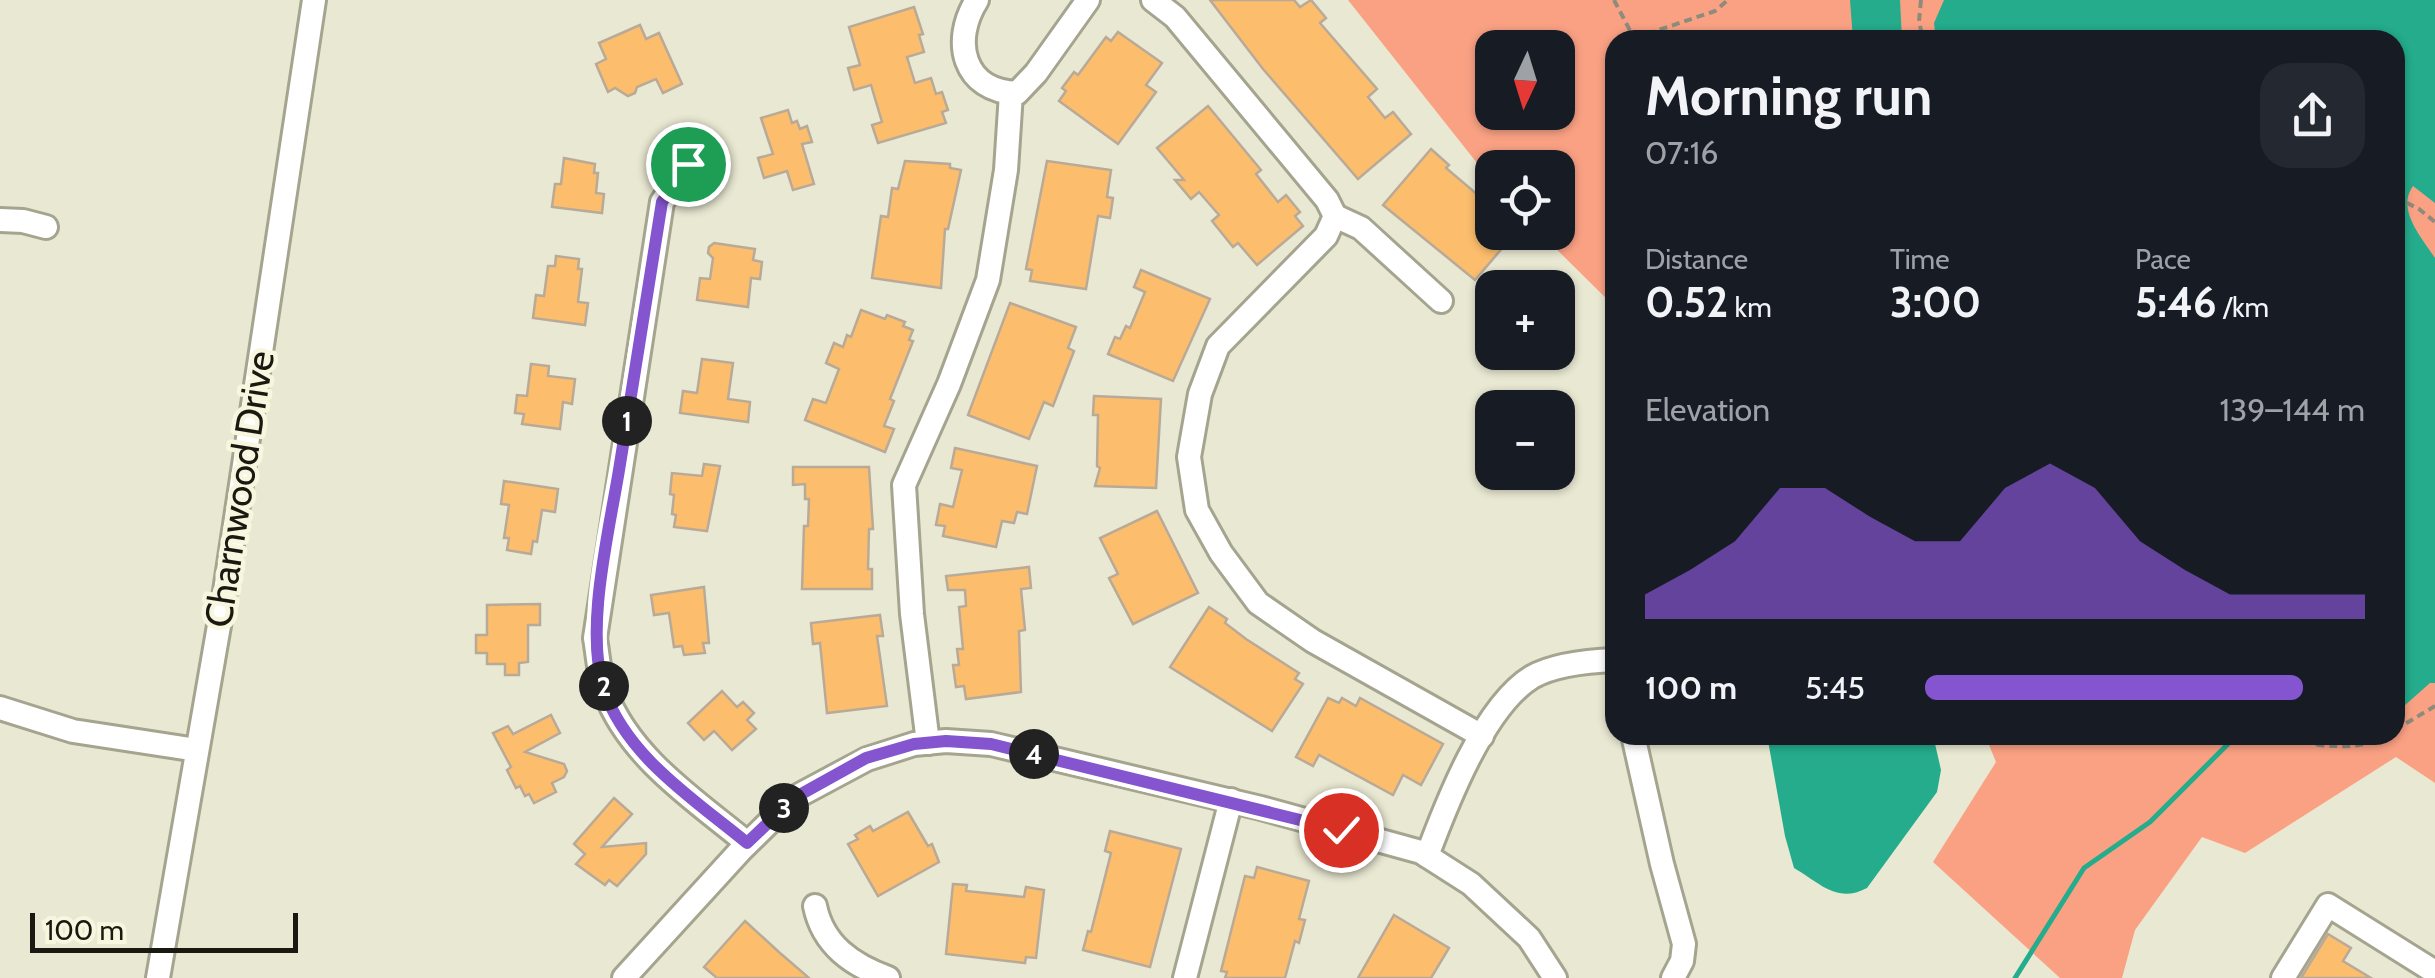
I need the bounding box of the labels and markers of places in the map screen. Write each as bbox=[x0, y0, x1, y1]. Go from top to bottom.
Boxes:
pin bbox=[646, 122, 731, 207]
pin: 1 bbox=[602, 396, 652, 446]
pin: 2 bbox=[579, 661, 629, 711]
pin: 4 bbox=[1009, 729, 1059, 779]
pin: 3 bbox=[759, 783, 809, 833]
pin bbox=[1299, 788, 1384, 873]

